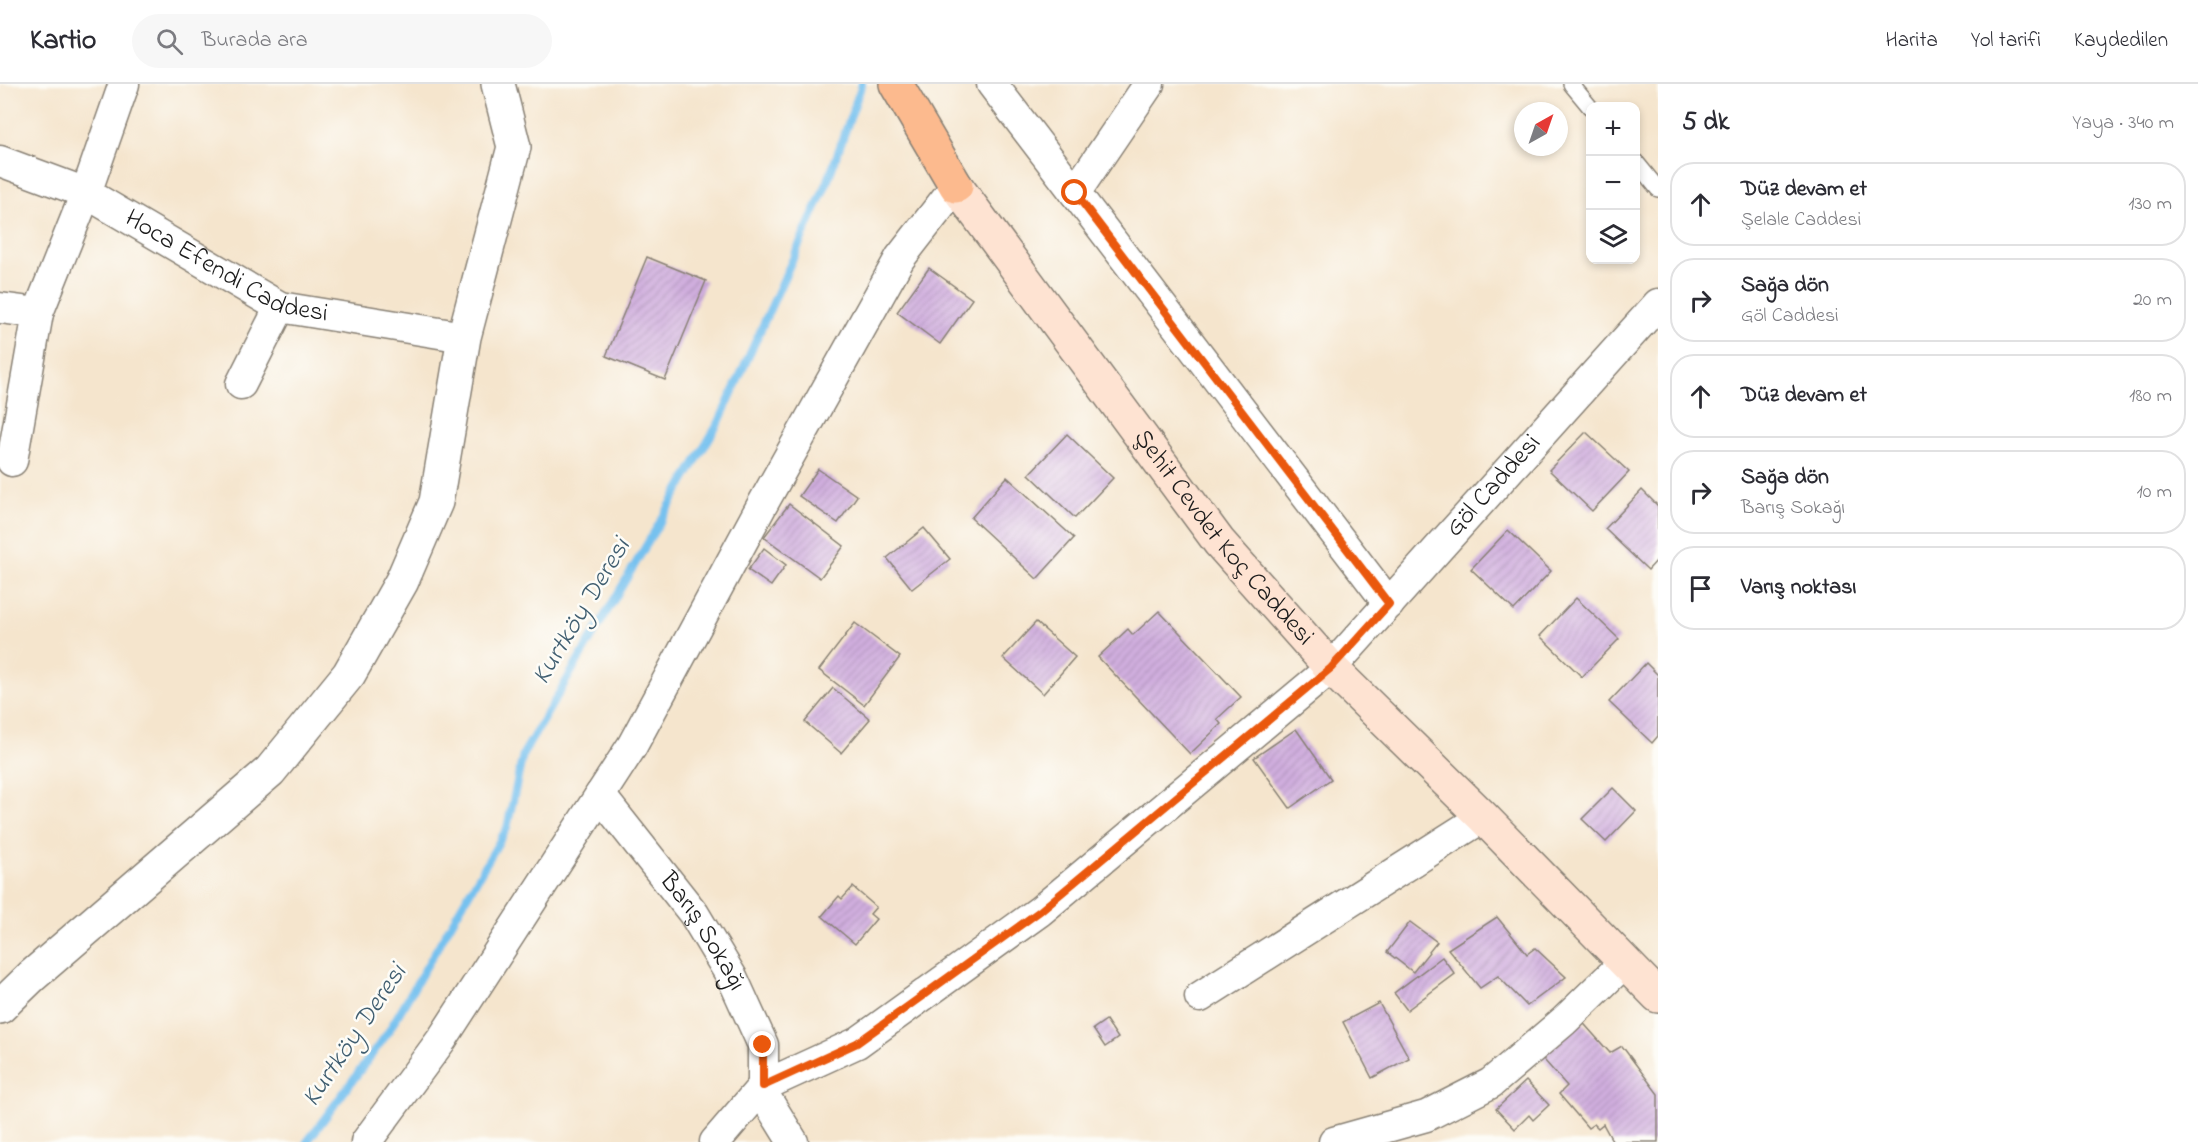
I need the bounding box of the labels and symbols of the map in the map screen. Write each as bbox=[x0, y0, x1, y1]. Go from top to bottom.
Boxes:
north arrow bbox=[1514, 102, 1568, 156]
route start bbox=[1061, 179, 1087, 205]
street label: Hoca Efendi Caddesi bbox=[117, 201, 331, 334]
street label: Şehit Cevdet Koç Caddesi bbox=[1123, 422, 1322, 655]
street label: Göl Caddesi bbox=[1438, 426, 1551, 546]
water label: Kurtköy Deresi bbox=[523, 530, 642, 693]
street label: Barış Sokağı bbox=[649, 864, 755, 997]
water label: Kurtköy Deresi bbox=[293, 955, 418, 1115]
route end bbox=[749, 1031, 775, 1057]

